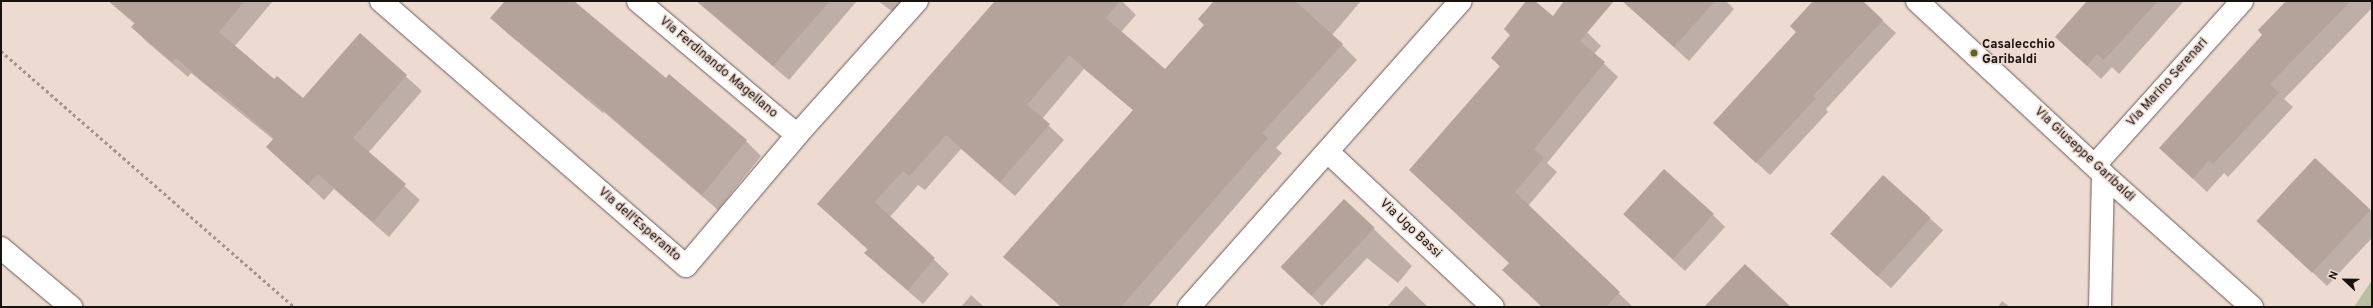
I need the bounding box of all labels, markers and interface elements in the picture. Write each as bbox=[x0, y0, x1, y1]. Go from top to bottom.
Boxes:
street label: Via Ferdinando Magellano bbox=[656, 14, 780, 122]
street label: Via Marino Serenari bbox=[2124, 35, 2212, 131]
place label: Casalecchio Garibaldi bbox=[1982, 38, 2055, 69]
marker: Casalecchio Garibaldi bbox=[1969, 48, 1979, 58]
street label: Via Giuseppe Garibaldi bbox=[2030, 104, 2138, 206]
street label: Via dell'Esperanto bbox=[594, 185, 684, 265]
street label: Via Ugo Bassi bbox=[1376, 196, 1444, 262]
north arrow bbox=[2325, 260, 2365, 300]
text: N bbox=[2326, 269, 2342, 282]

